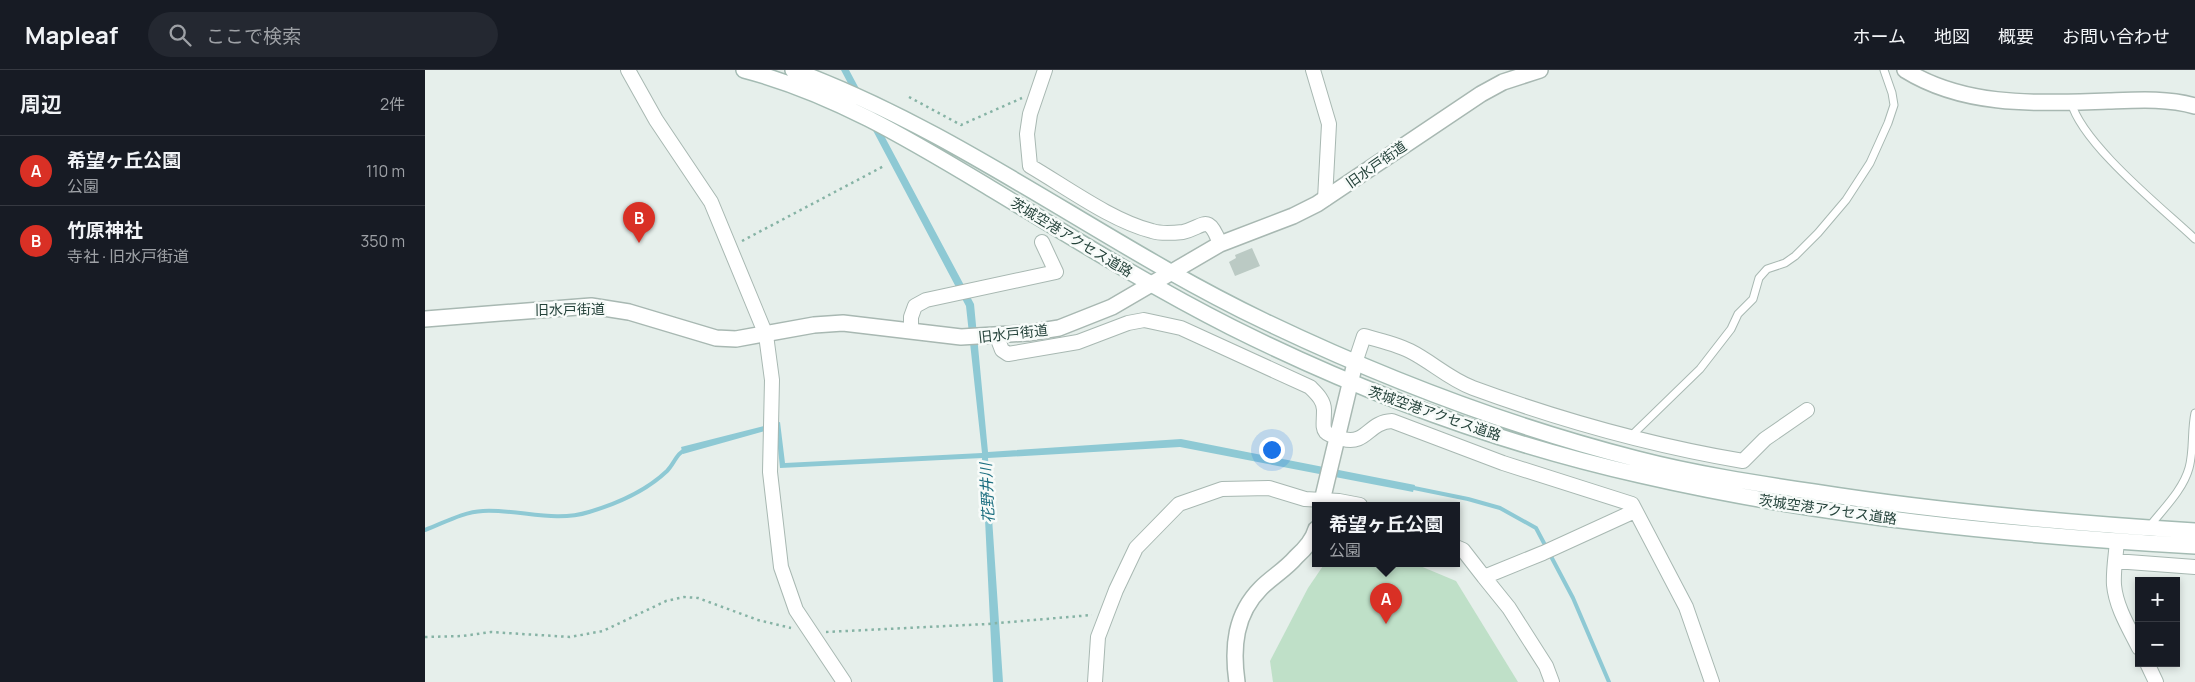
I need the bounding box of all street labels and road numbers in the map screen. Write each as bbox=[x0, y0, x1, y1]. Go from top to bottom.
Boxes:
street label: 旧水戸街道 bbox=[1342, 136, 1410, 192]
street label: 茨城空港アクセス道路 bbox=[1007, 193, 1137, 281]
street label: 旧水戸街道 bbox=[535, 299, 605, 319]
street label: 旧水戸街道 bbox=[977, 320, 1049, 346]
street label: 茨城空港アクセス道路 bbox=[1366, 381, 1504, 445]
street label: 茨城空港アクセス道路 bbox=[1758, 490, 1898, 528]

